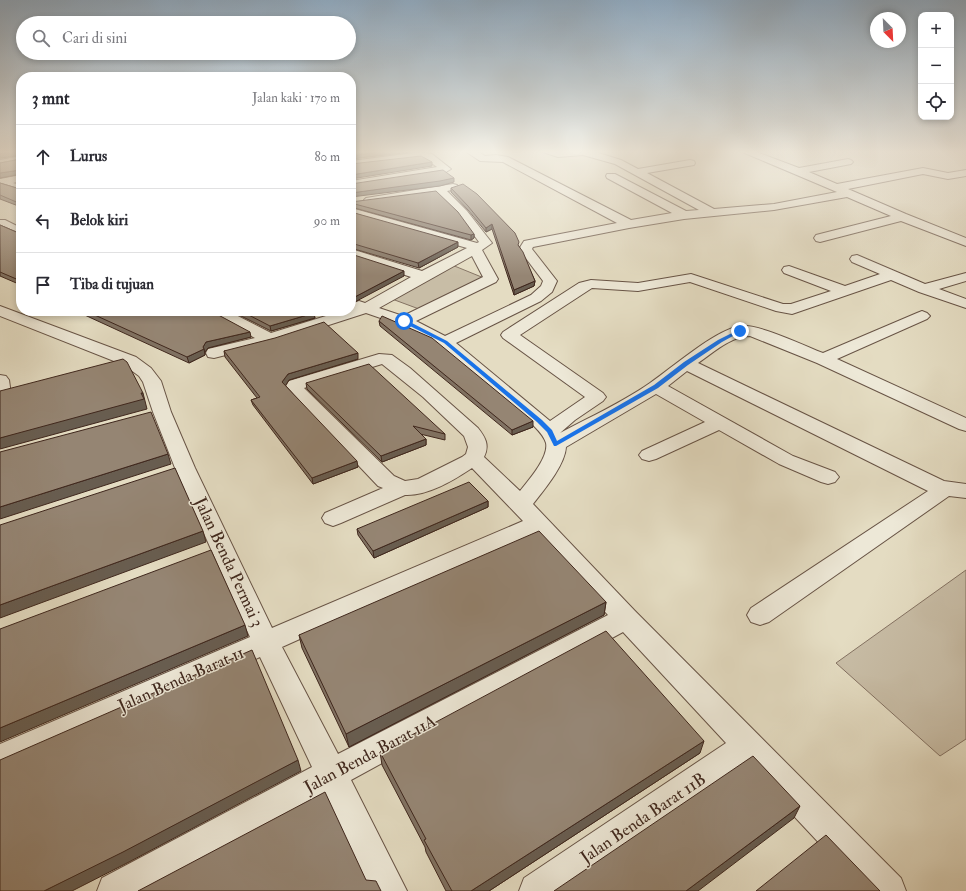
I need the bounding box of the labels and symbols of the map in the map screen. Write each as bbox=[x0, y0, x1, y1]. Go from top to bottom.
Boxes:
north arrow bbox=[870, 12, 906, 48]
route start bbox=[395, 312, 413, 330]
route end bbox=[731, 322, 749, 340]
street label: Jalan Benda Permai 3 bbox=[188, 493, 268, 631]
street label: Jalan Benda Barat 11 bbox=[114, 642, 248, 718]
street label: Jalan Benda Barat 11A bbox=[299, 710, 440, 799]
street label: Jalan Benda Barat 11B bbox=[575, 768, 710, 869]

